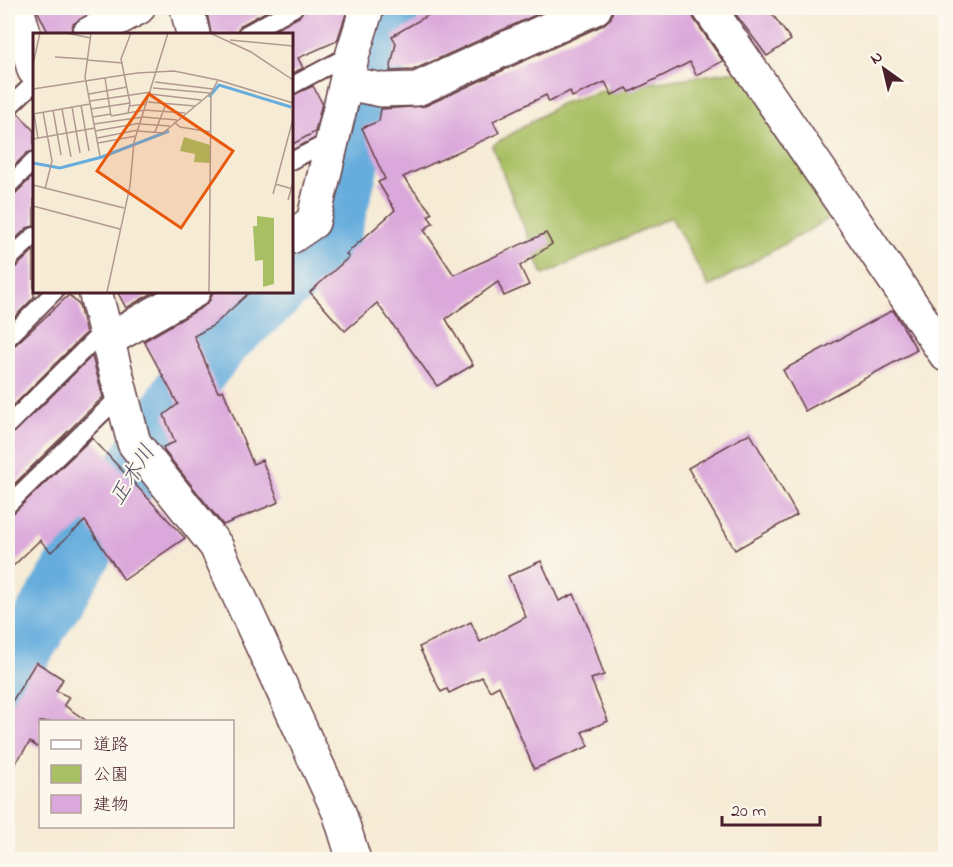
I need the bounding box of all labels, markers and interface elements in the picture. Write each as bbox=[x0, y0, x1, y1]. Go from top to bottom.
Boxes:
inset map bbox=[33, 33, 292, 292]
north arrow bbox=[854, 39, 914, 99]
text: N bbox=[866, 45, 888, 71]
water label: 正木川 bbox=[102, 439, 165, 512]
legend bbox=[39, 720, 234, 828]
text: 道路 bbox=[93, 733, 129, 759]
text: 公園 bbox=[93, 763, 129, 789]
scale bar bbox=[722, 789, 820, 827]
text: 建物 bbox=[93, 793, 129, 819]
text: 20 m bbox=[731, 799, 766, 825]

